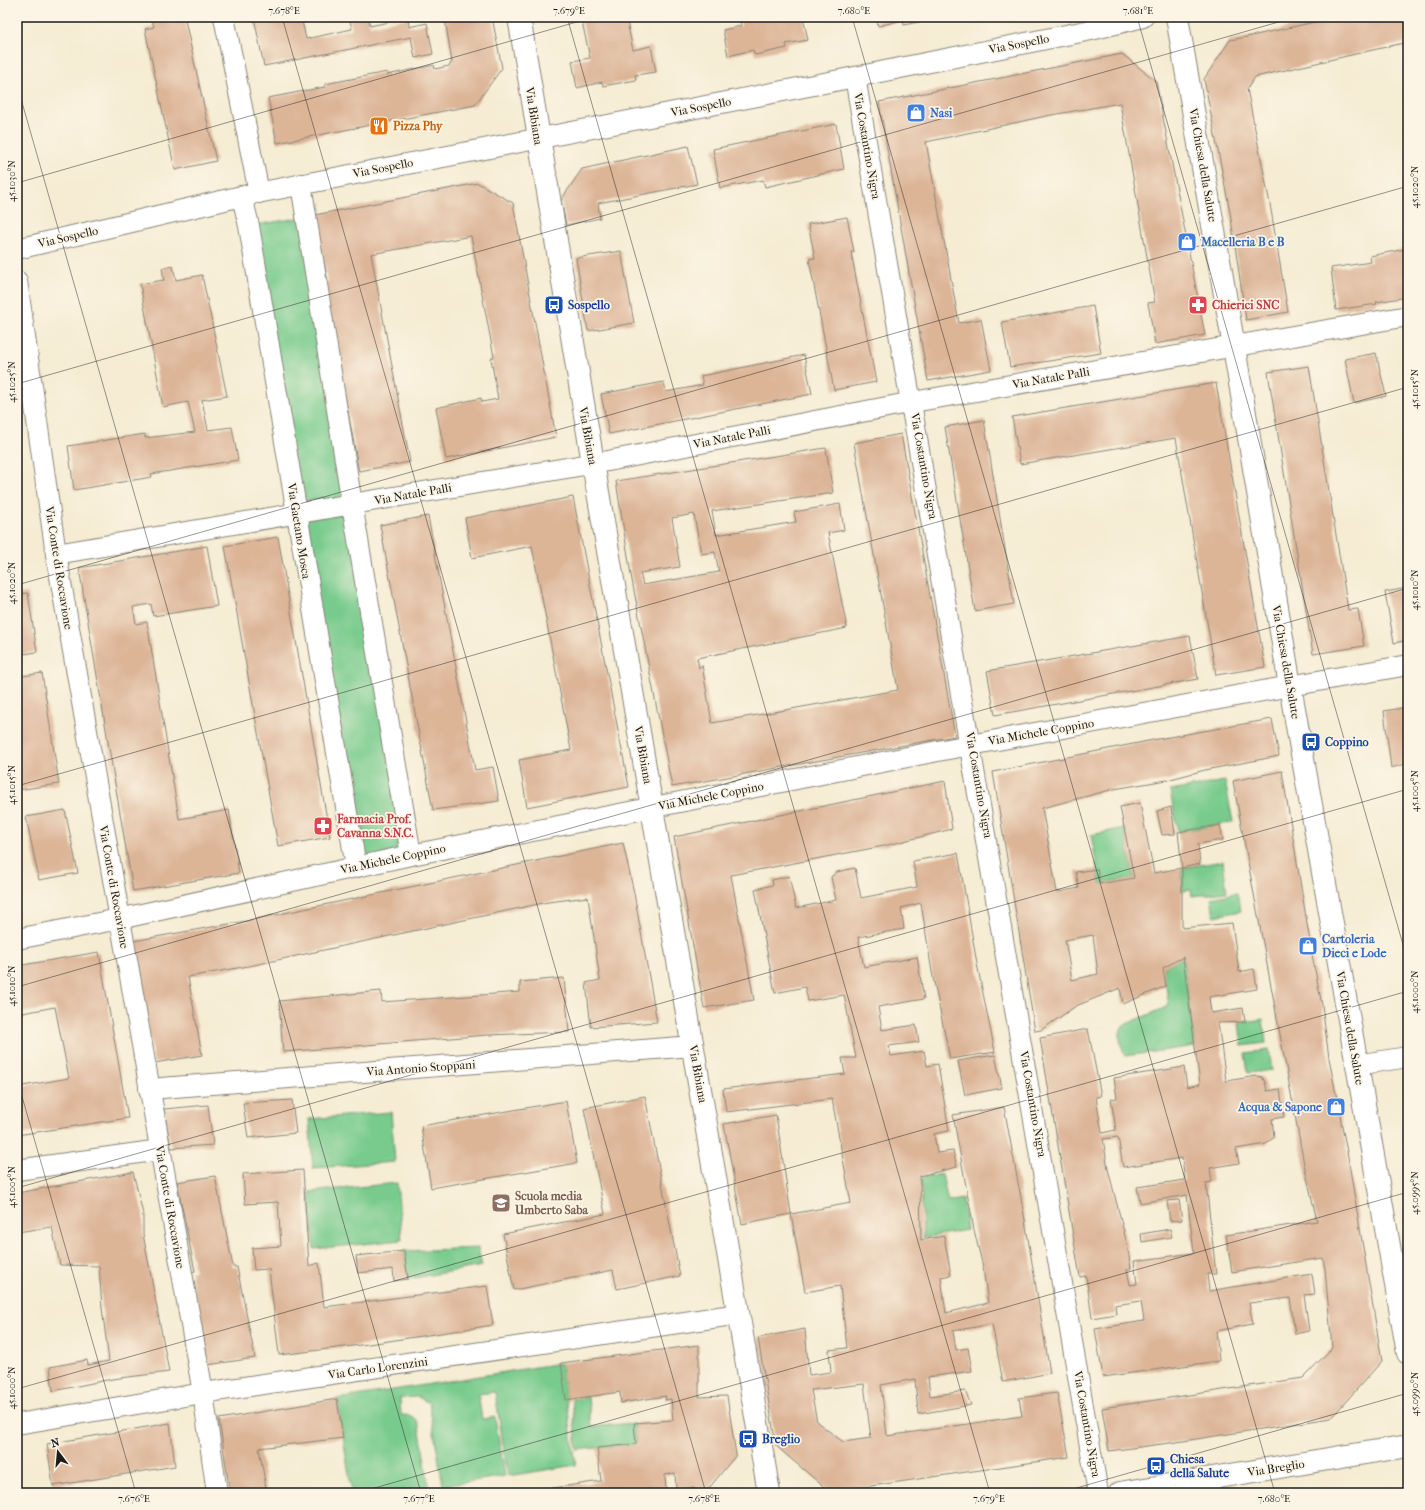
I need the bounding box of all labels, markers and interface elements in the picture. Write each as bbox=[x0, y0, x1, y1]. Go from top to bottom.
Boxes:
text: 7.678°E bbox=[268, 5, 300, 17]
text: 7.679°E bbox=[553, 5, 585, 17]
text: 7.680°E bbox=[838, 5, 870, 17]
text: 7.681°E bbox=[1123, 5, 1153, 17]
street label: Via Sospello bbox=[987, 31, 1050, 57]
street label: Via Bibiana bbox=[522, 85, 546, 146]
street label: Via Costantino Nigra bbox=[851, 91, 883, 201]
street label: Via Sospello bbox=[669, 94, 732, 120]
shop icon: Nasi bbox=[905, 102, 927, 124]
place label: Nasi bbox=[930, 106, 953, 120]
street label: Via Chiesa della Salute bbox=[1186, 106, 1220, 223]
restaurant icon: Pizza Phy bbox=[368, 115, 390, 137]
place label: Pizza Phy bbox=[393, 119, 443, 134]
street label: Via Sospello bbox=[351, 155, 414, 181]
text: 45.1030°N bbox=[6, 160, 18, 202]
text: 45.1020°N bbox=[1409, 165, 1421, 208]
street label: Via Sospello bbox=[36, 223, 99, 251]
shop icon: Macelleria B e B bbox=[1176, 231, 1198, 253]
place label: Macelleria B e B bbox=[1200, 235, 1285, 249]
bus stop icon: Sospello bbox=[543, 294, 565, 316]
pharmacy icon: Chierici SNC bbox=[1187, 294, 1209, 316]
place label: Sospello bbox=[568, 298, 610, 313]
place label: Chierici SNC bbox=[1212, 298, 1279, 312]
text: 45.1025°N bbox=[6, 361, 18, 403]
street label: Via Natale Palli bbox=[1010, 364, 1091, 392]
text: 45.1015°N bbox=[1409, 369, 1421, 409]
street label: Via Bibiana bbox=[576, 405, 600, 466]
street label: Via Costantino Nigra bbox=[908, 411, 940, 521]
street label: Via Natale Palli bbox=[691, 423, 772, 452]
street label: Via Natale Palli bbox=[372, 480, 453, 508]
street label: Via Gaetano Mosca bbox=[284, 481, 314, 580]
street label: Via Conte di Roccavione bbox=[42, 504, 76, 631]
text: 45.1020°N bbox=[6, 561, 18, 604]
text: 45.1010°N bbox=[1409, 569, 1421, 611]
street label: Via Chiesa della Salute bbox=[1269, 603, 1303, 720]
street label: Via Michele Coppino bbox=[986, 716, 1095, 748]
street label: Via Bibiana bbox=[631, 724, 655, 785]
street label: Via Costantino Nigra bbox=[963, 730, 995, 840]
bus stop icon: Coppino bbox=[1300, 731, 1322, 753]
place label: Coppino bbox=[1325, 735, 1369, 750]
text: 45.1015°N bbox=[6, 765, 18, 805]
text: 45.1005°N bbox=[1409, 770, 1421, 812]
street label: Via Michele Coppino bbox=[656, 779, 765, 813]
place label: Farmacia Prof. Cavanna S.N.C. bbox=[336, 812, 414, 840]
pharmacy icon: Farmacia Prof. Cavanna S.N.C. bbox=[312, 815, 334, 837]
street label: Via Conte di Roccavione bbox=[96, 823, 132, 950]
street label: Via Michele Coppino bbox=[338, 841, 447, 877]
place label: Cartoleria Dieci e Lode bbox=[1322, 932, 1386, 960]
shop icon: Cartoleria Dieci e Lode bbox=[1297, 935, 1319, 957]
text: 45.1010°N bbox=[6, 965, 18, 1007]
street label: Via Chiesa della Salute bbox=[1333, 969, 1367, 1086]
text: 45.1000°N bbox=[1409, 970, 1421, 1014]
street label: Via Bibiana bbox=[686, 1043, 710, 1104]
street label: Via Costantino Nigra bbox=[1017, 1049, 1049, 1159]
street label: Via Antonio Stoppani bbox=[365, 1057, 476, 1079]
shop icon: Acqua & Sapone bbox=[1325, 1096, 1347, 1118]
place label: Acqua & Sapone bbox=[1237, 1100, 1322, 1115]
street label: Via Conte di Roccavione bbox=[152, 1143, 188, 1270]
text: 45.1005°N bbox=[6, 1166, 18, 1208]
text: 45.0995°N bbox=[1409, 1171, 1421, 1215]
place label: Scuola media Umberto Saba bbox=[514, 1189, 589, 1217]
school or university icon: Scuola media Umberto Saba bbox=[490, 1192, 512, 1214]
street label: Via Carlo Lorenzini bbox=[326, 1354, 429, 1382]
text: 45.1000°N bbox=[6, 1366, 18, 1410]
street label: Via Costantino Nigra bbox=[1071, 1369, 1103, 1479]
text: 45.0990°N bbox=[1409, 1371, 1421, 1416]
bus stop icon: Breglio bbox=[737, 1428, 759, 1450]
north arrow bbox=[38, 1432, 78, 1472]
place label: Breglio bbox=[762, 1432, 800, 1447]
text: N bbox=[50, 1435, 62, 1450]
place label: Chiesa della Salute bbox=[1170, 1452, 1229, 1480]
bus stop icon: Chiesa della Salute bbox=[1145, 1455, 1167, 1477]
street label: Via Breglio bbox=[1246, 1457, 1305, 1480]
text: 7.676°E bbox=[118, 1493, 150, 1505]
text: 7.677°E bbox=[403, 1493, 435, 1505]
text: 7.678°E bbox=[688, 1493, 720, 1505]
text: 7.679°E bbox=[973, 1493, 1005, 1505]
text: 7.680°E bbox=[1258, 1493, 1290, 1505]

